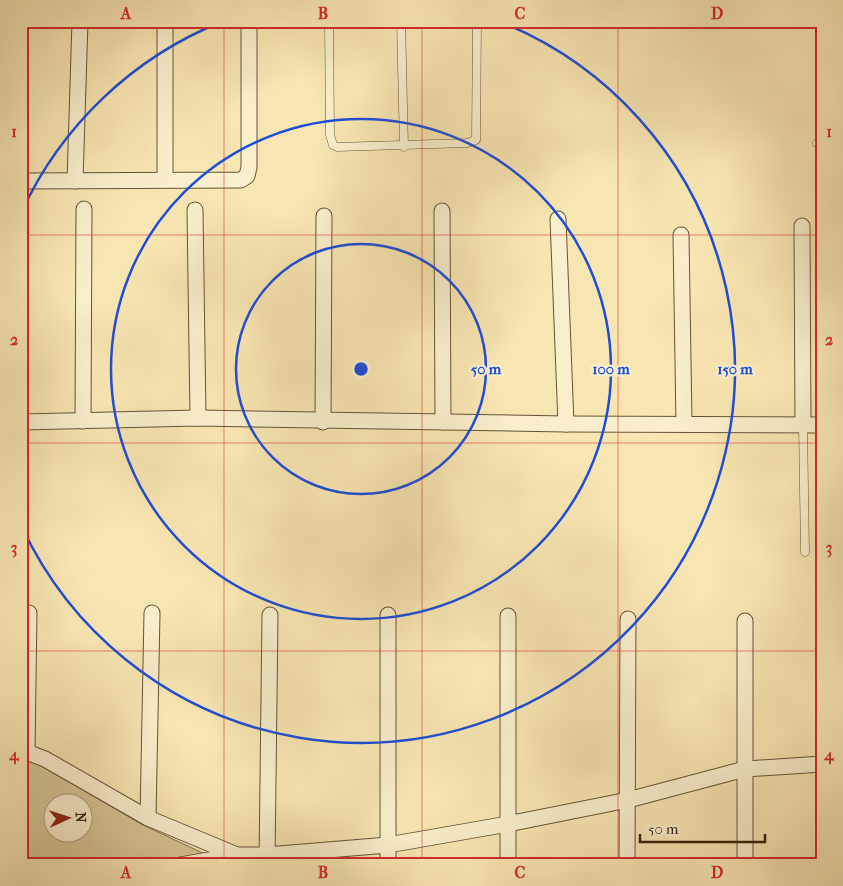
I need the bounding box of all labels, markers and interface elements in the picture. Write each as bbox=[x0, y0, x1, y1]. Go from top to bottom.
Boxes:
text: A bbox=[120, 4, 132, 23]
text: B bbox=[318, 4, 328, 23]
text: C bbox=[515, 4, 526, 23]
text: D bbox=[711, 4, 723, 23]
text: 1 bbox=[11, 122, 17, 141]
text: 1 bbox=[826, 122, 832, 141]
text: 2 bbox=[10, 330, 18, 349]
text: 2 bbox=[825, 330, 833, 349]
centre of rings bbox=[352, 360, 370, 378]
text: 50 m bbox=[471, 360, 502, 378]
text: 100 m bbox=[592, 360, 630, 378]
text: 150 m bbox=[717, 360, 753, 378]
text: 3 bbox=[11, 538, 17, 558]
text: 3 bbox=[826, 538, 832, 558]
text: 4 bbox=[8, 745, 20, 765]
text: 4 bbox=[823, 745, 835, 765]
north arrow bbox=[42, 794, 92, 844]
scale bar bbox=[640, 811, 766, 843]
text: N bbox=[72, 812, 89, 823]
text: 50 m bbox=[648, 820, 679, 838]
text: A bbox=[120, 863, 132, 882]
text: B bbox=[318, 863, 328, 882]
text: C bbox=[515, 863, 526, 882]
text: D bbox=[711, 863, 723, 882]

